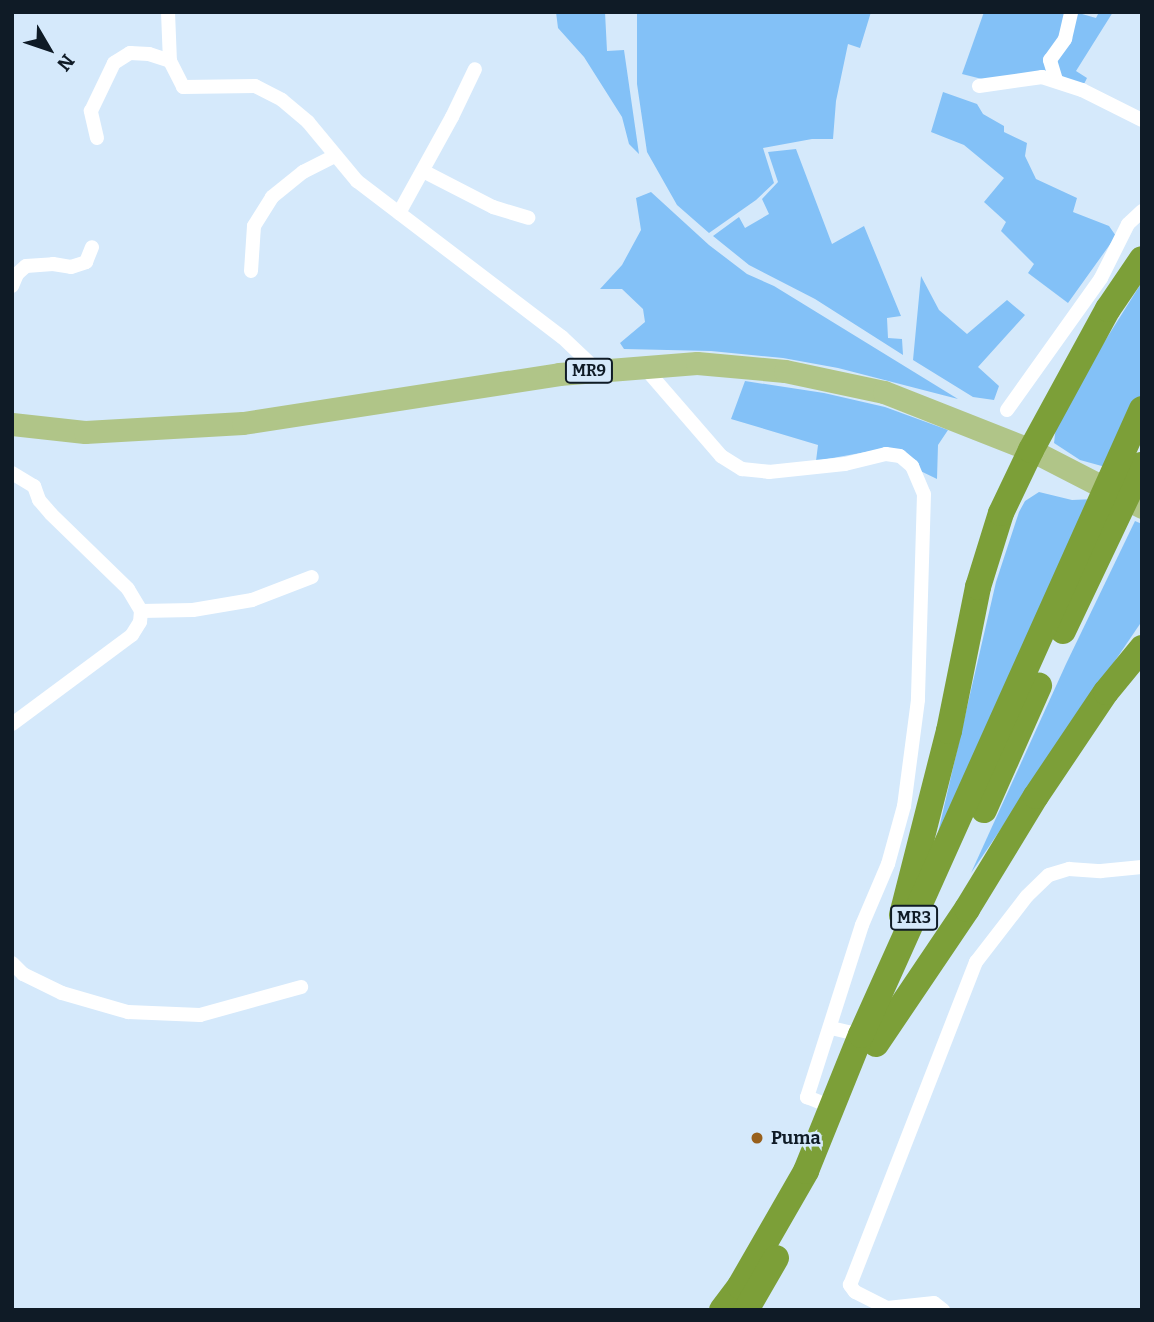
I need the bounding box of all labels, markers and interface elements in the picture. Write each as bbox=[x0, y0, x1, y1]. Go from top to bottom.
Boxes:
north arrow bbox=[14, 14, 84, 84]
text: N bbox=[52, 50, 79, 75]
road number: MR9 bbox=[564, 358, 614, 384]
road number: MR3 bbox=[890, 906, 939, 930]
place label: Puma bbox=[771, 1127, 821, 1149]
marker: Puma bbox=[749, 1130, 765, 1146]

